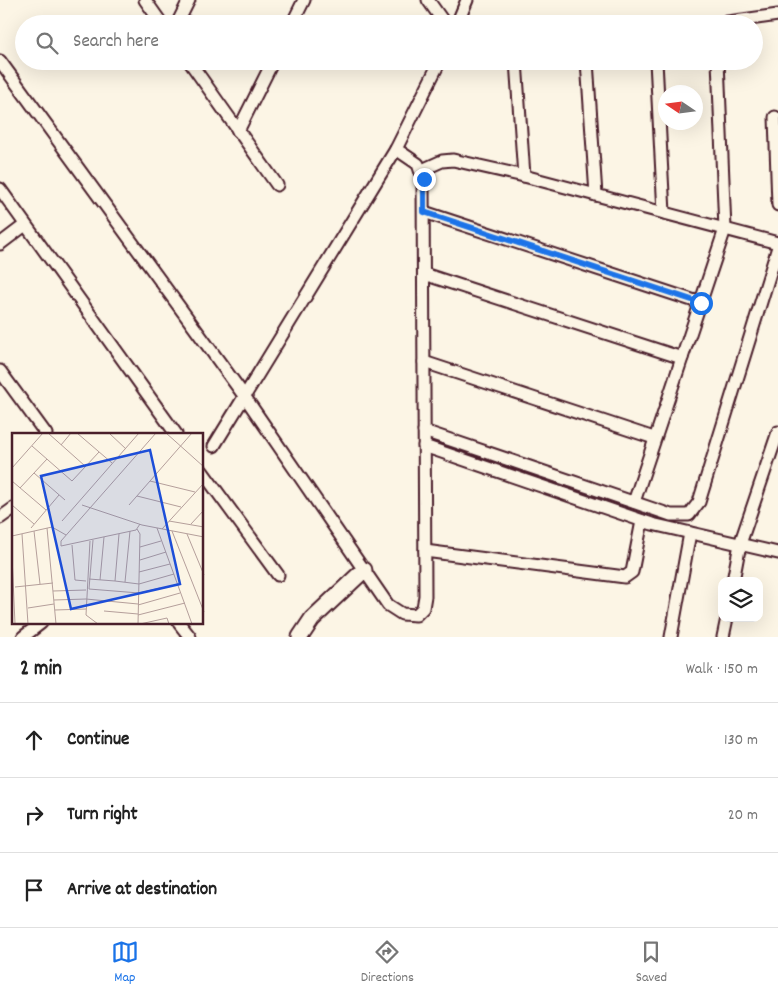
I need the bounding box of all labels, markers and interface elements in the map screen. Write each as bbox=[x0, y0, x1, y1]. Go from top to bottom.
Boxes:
search box bbox=[15, 15, 763, 70]
icon: search bbox=[33, 29, 61, 57]
text: Search here bbox=[73, 29, 159, 56]
north arrow bbox=[658, 85, 703, 130]
route end bbox=[413, 168, 436, 191]
route start bbox=[690, 292, 713, 315]
inset map bbox=[12, 433, 204, 624]
map controls bbox=[718, 577, 763, 622]
button: layers bbox=[718, 577, 763, 622]
text: 2 min bbox=[20, 655, 62, 685]
text: Walk · 150 m bbox=[686, 658, 758, 681]
icon: ahead bbox=[20, 726, 48, 754]
text: Continue bbox=[67, 727, 129, 754]
text: 130 m bbox=[724, 729, 758, 752]
icon: right bbox=[20, 801, 48, 829]
text: Turn right bbox=[67, 802, 138, 829]
text: 20 m bbox=[728, 804, 758, 827]
icon: arrive bbox=[20, 876, 48, 904]
text: Arrive at destination bbox=[67, 877, 217, 904]
tab: Map bbox=[111, 938, 139, 988]
tab: Directions bbox=[361, 938, 414, 988]
tab: Saved bbox=[636, 938, 667, 988]

